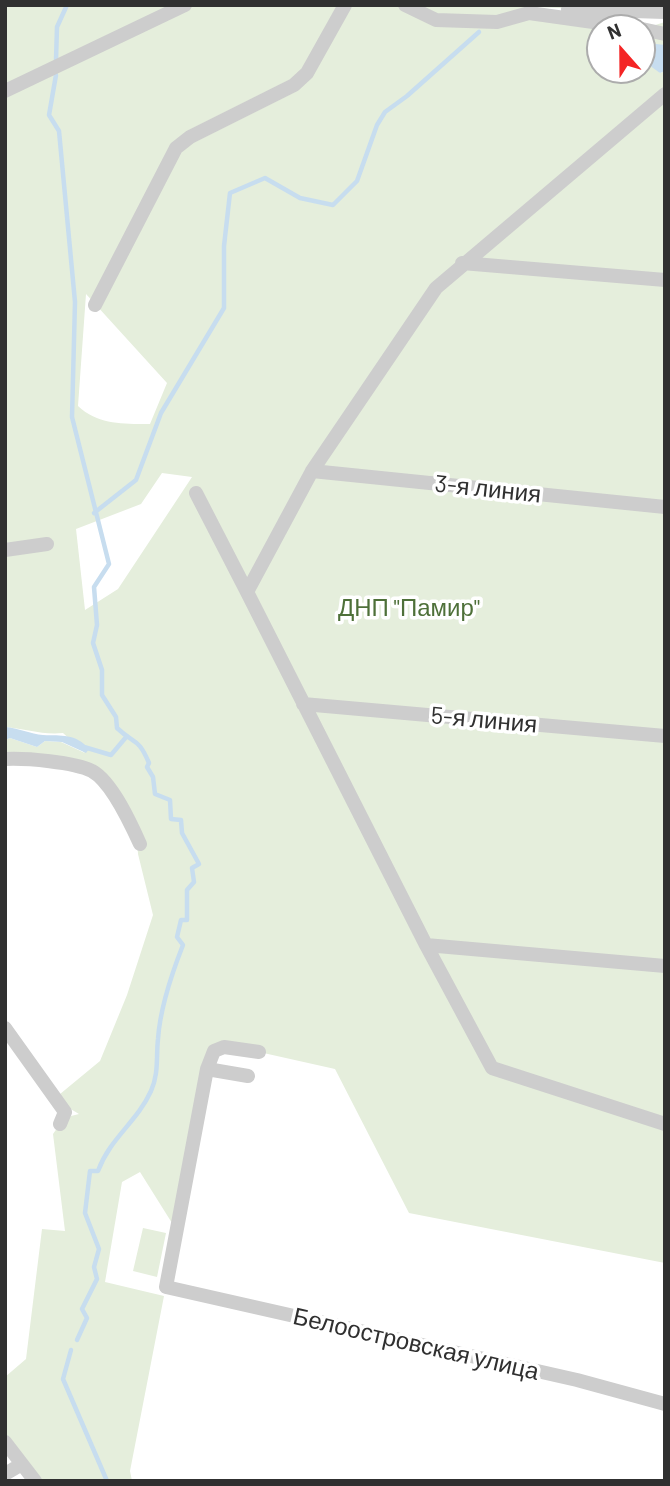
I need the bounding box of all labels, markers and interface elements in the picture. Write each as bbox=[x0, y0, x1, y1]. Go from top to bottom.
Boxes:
north arrow bbox=[586, 14, 656, 84]
text: N bbox=[604, 18, 624, 44]
street label: 3-я линия bbox=[433, 469, 543, 509]
park label: ДНП "Памир" bbox=[338, 594, 480, 622]
street label: 5-я линия bbox=[430, 701, 538, 739]
street label: Белоостровская улица bbox=[290, 1302, 542, 1386]

